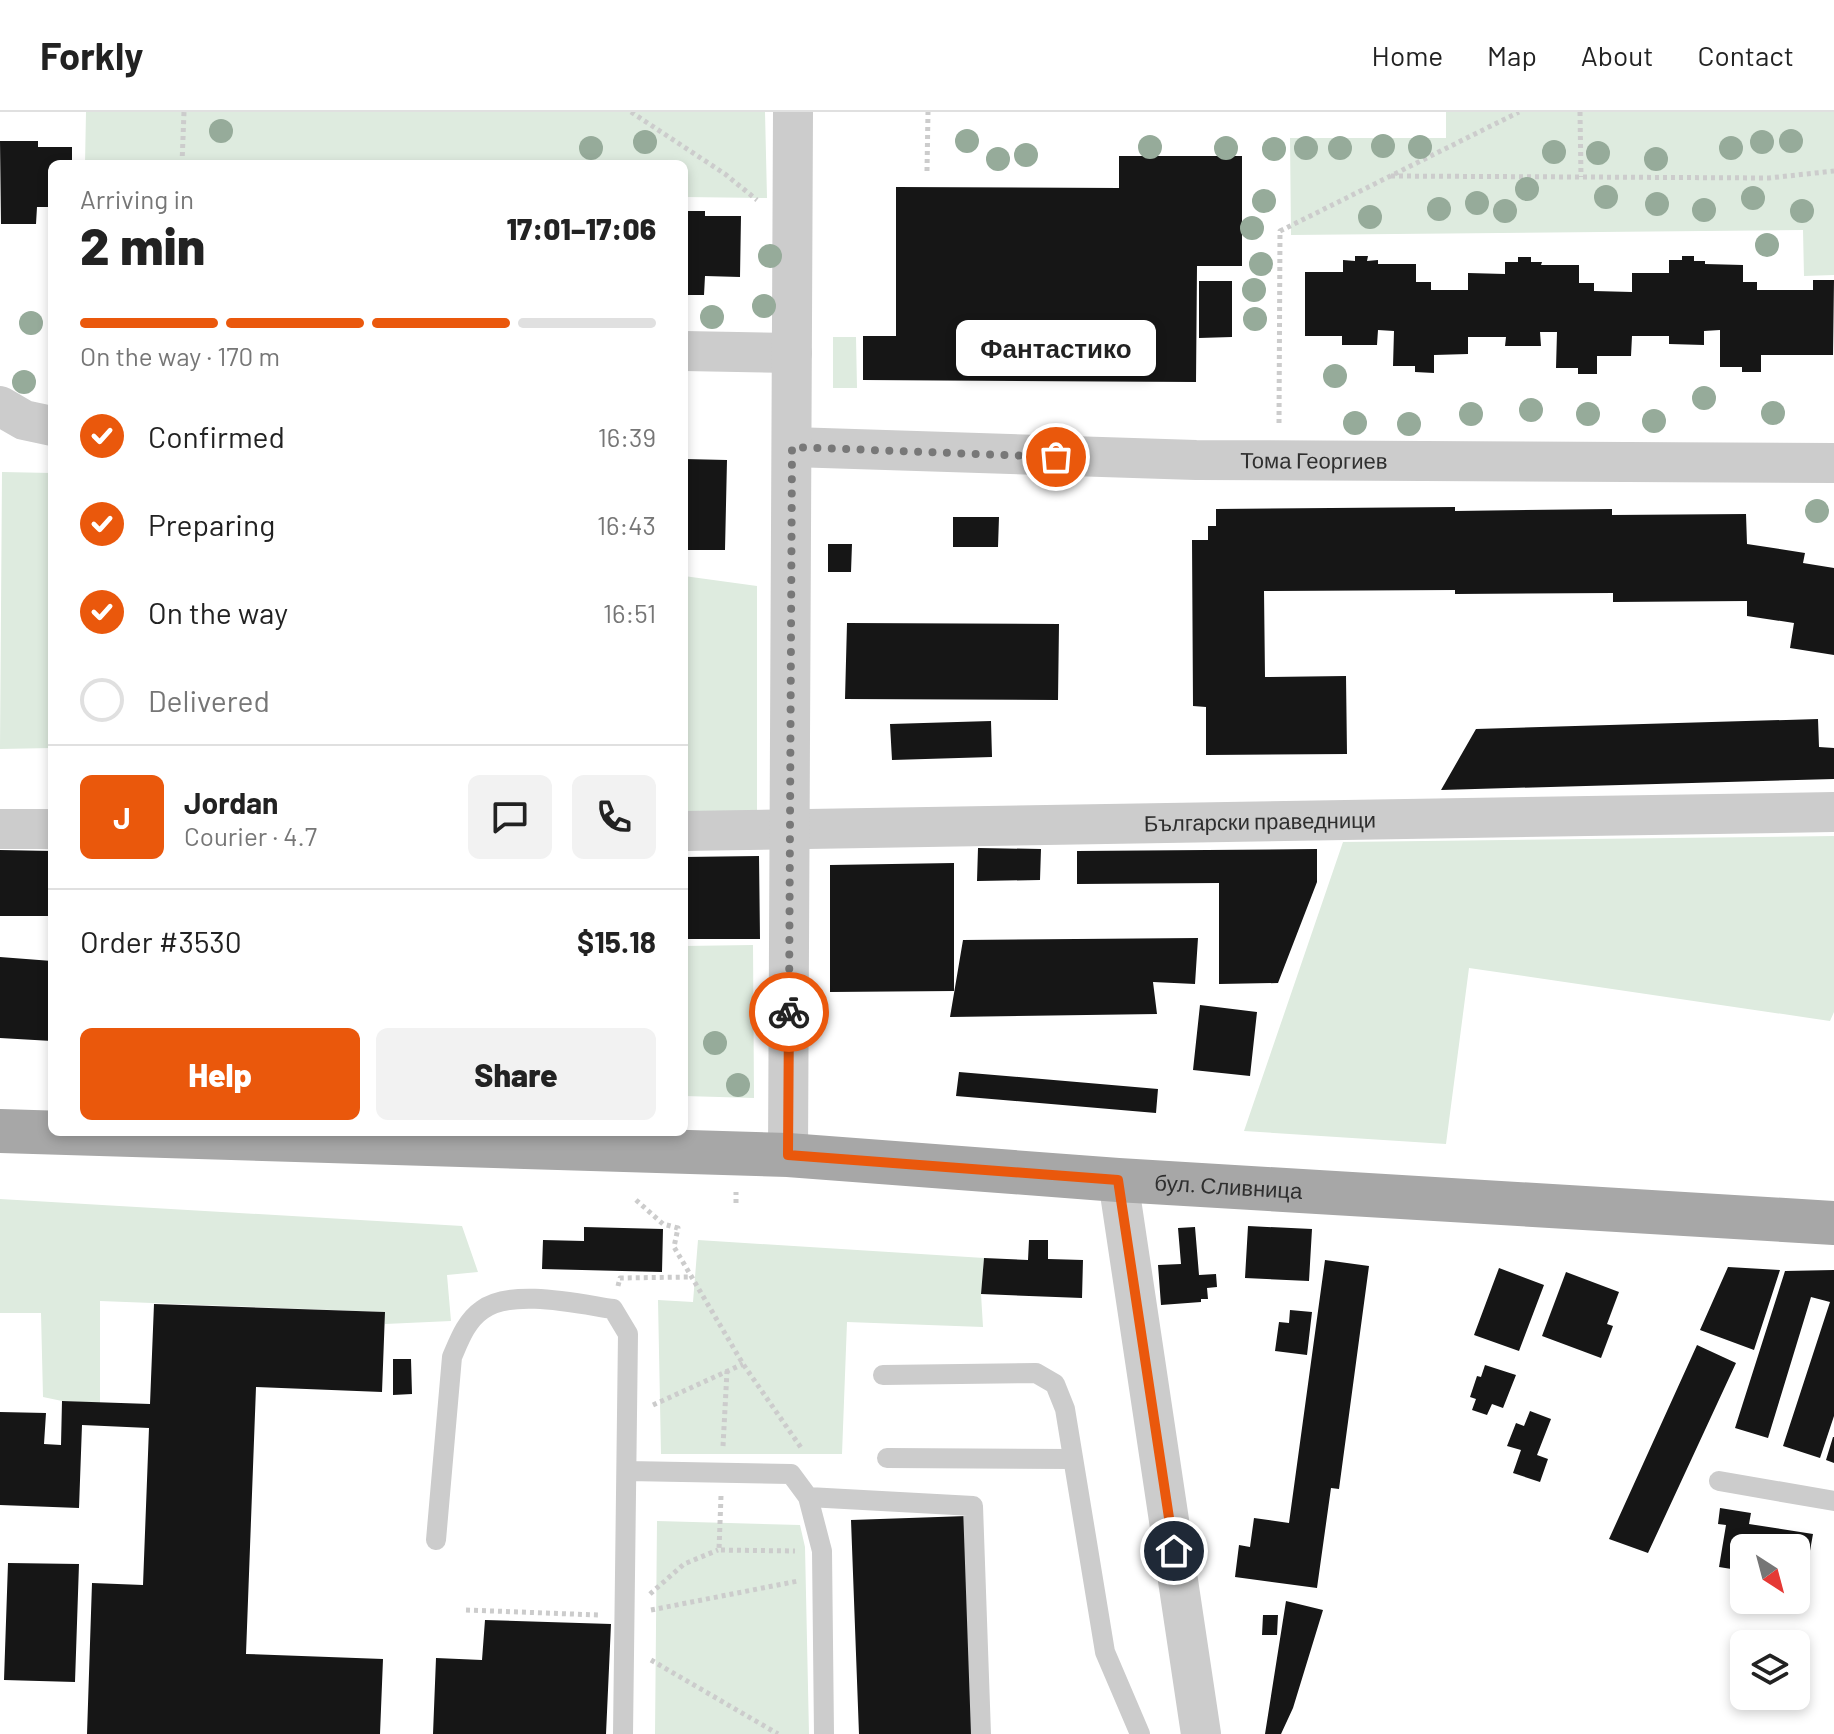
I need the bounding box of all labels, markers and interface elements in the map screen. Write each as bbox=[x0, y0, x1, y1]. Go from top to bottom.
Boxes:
text: Forkly bbox=[40, 32, 143, 78]
text: Home bbox=[1372, 38, 1443, 72]
text: Map bbox=[1487, 38, 1537, 72]
text: About bbox=[1581, 38, 1653, 72]
text: Contact bbox=[1697, 38, 1794, 72]
text: Arriving in bbox=[80, 183, 194, 214]
text: 17:01–17:06 bbox=[506, 210, 656, 246]
text: 2 min bbox=[80, 213, 205, 275]
callout: Фантастико bbox=[956, 321, 1156, 377]
text: Фантастико bbox=[980, 332, 1132, 363]
text: On the way · 170 m bbox=[80, 340, 280, 371]
icon: check bbox=[80, 414, 124, 458]
text: Confirmed bbox=[148, 418, 285, 454]
text: 16:39 bbox=[598, 421, 656, 452]
pin bbox=[1022, 423, 1090, 491]
icon: bag bbox=[1034, 435, 1078, 479]
street label: Тома Георгиев bbox=[1240, 446, 1387, 474]
icon: check bbox=[80, 502, 124, 546]
text: Preparing bbox=[148, 506, 275, 542]
text: 16:43 bbox=[597, 509, 656, 540]
icon: check bbox=[80, 590, 124, 634]
text: On the way bbox=[148, 594, 288, 630]
text: 16:51 bbox=[603, 597, 656, 628]
text: Delivered bbox=[148, 682, 270, 718]
button: chat bbox=[468, 775, 552, 859]
button: phone bbox=[572, 775, 656, 859]
text: Jordan bbox=[184, 784, 279, 820]
text: J bbox=[113, 799, 131, 835]
street label: Български праведници bbox=[1144, 806, 1376, 835]
text: Courier · 4.7 bbox=[184, 820, 317, 851]
text: Order #3530 bbox=[80, 923, 242, 959]
text: $15.18 bbox=[577, 923, 656, 959]
courier bbox=[749, 972, 829, 1052]
icon: bike bbox=[767, 990, 811, 1034]
button: Help bbox=[80, 1028, 360, 1120]
button: Share bbox=[376, 1028, 656, 1120]
street label: бул. Сливница bbox=[1154, 1168, 1304, 1203]
pin bbox=[1140, 1517, 1208, 1585]
icon: home bbox=[1152, 1529, 1196, 1573]
north arrow bbox=[1730, 1534, 1810, 1614]
map controls bbox=[1730, 1534, 1810, 1710]
button: layers bbox=[1730, 1630, 1810, 1710]

